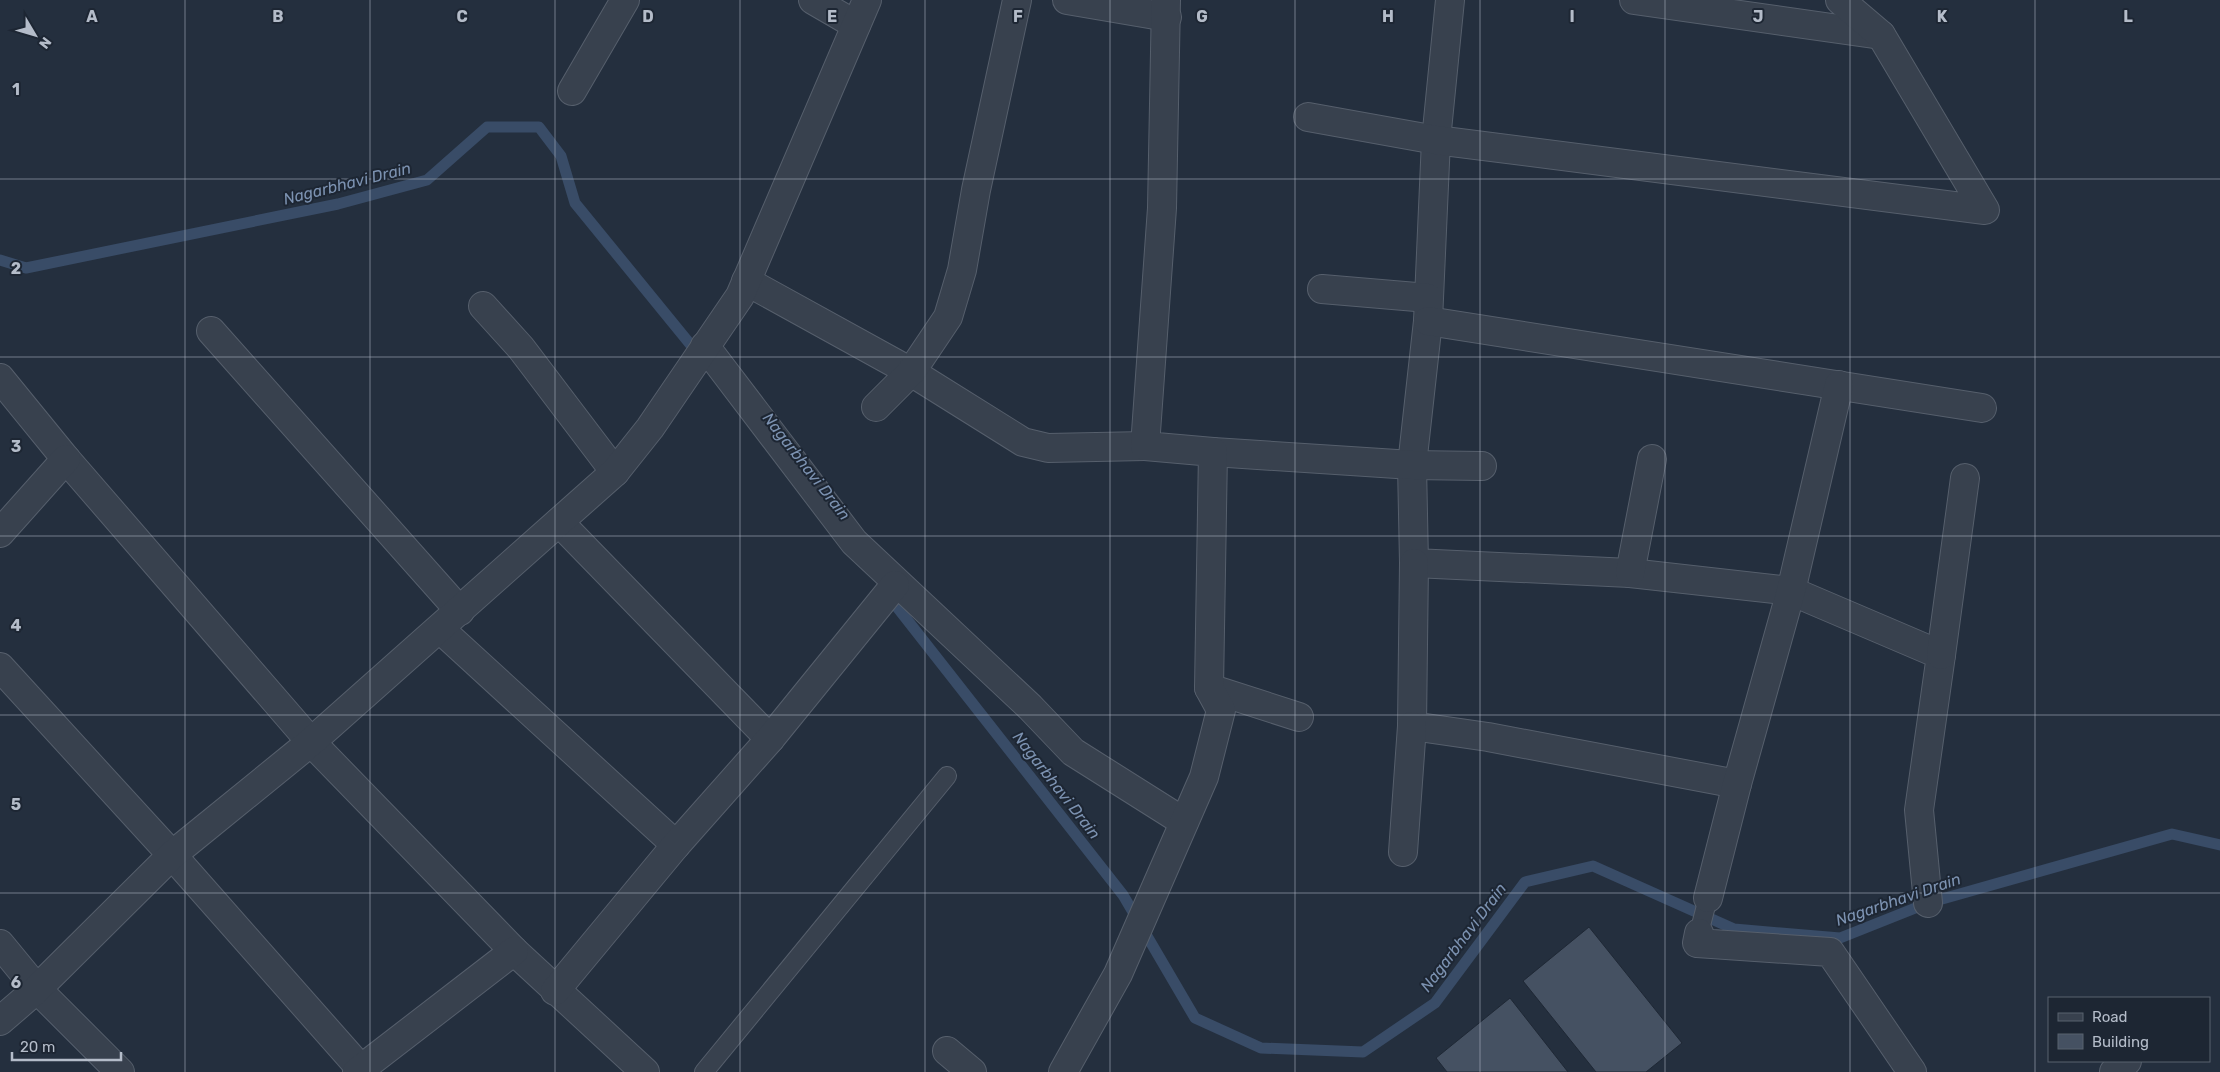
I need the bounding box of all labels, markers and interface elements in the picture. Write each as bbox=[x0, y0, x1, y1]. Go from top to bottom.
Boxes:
text: A bbox=[86, 7, 98, 26]
text: B bbox=[272, 7, 284, 26]
text: C bbox=[456, 7, 468, 26]
text: D bbox=[642, 7, 654, 26]
text: E bbox=[827, 7, 837, 26]
text: F bbox=[1013, 7, 1023, 26]
text: G bbox=[1196, 7, 1208, 26]
text: H bbox=[1382, 7, 1394, 26]
text: I bbox=[1569, 7, 1575, 26]
text: J bbox=[1753, 7, 1763, 26]
text: K bbox=[1937, 7, 1948, 26]
text: L bbox=[2123, 7, 2133, 26]
north arrow bbox=[10, 10, 60, 60]
text: N bbox=[35, 33, 55, 52]
text: 1 bbox=[12, 80, 20, 99]
water label: Nagarbhavi Drain bbox=[281, 158, 413, 209]
text: 2 bbox=[11, 259, 21, 278]
water label: Nagarbhavi Drain bbox=[759, 409, 854, 524]
text: 3 bbox=[11, 437, 21, 456]
text: 4 bbox=[11, 616, 22, 635]
water label: Nagarbhavi Drain bbox=[1009, 728, 1104, 843]
text: 5 bbox=[11, 795, 21, 814]
water label: Nagarbhavi Drain bbox=[1833, 869, 1963, 930]
water label: Nagarbhavi Drain bbox=[1416, 879, 1510, 995]
text: 6 bbox=[11, 973, 21, 992]
legend bbox=[2048, 997, 2210, 1062]
text: Road bbox=[2092, 1008, 2128, 1026]
scale bar bbox=[12, 1030, 121, 1062]
text: Building bbox=[2092, 1033, 2149, 1051]
text: 20 m bbox=[20, 1038, 55, 1056]

